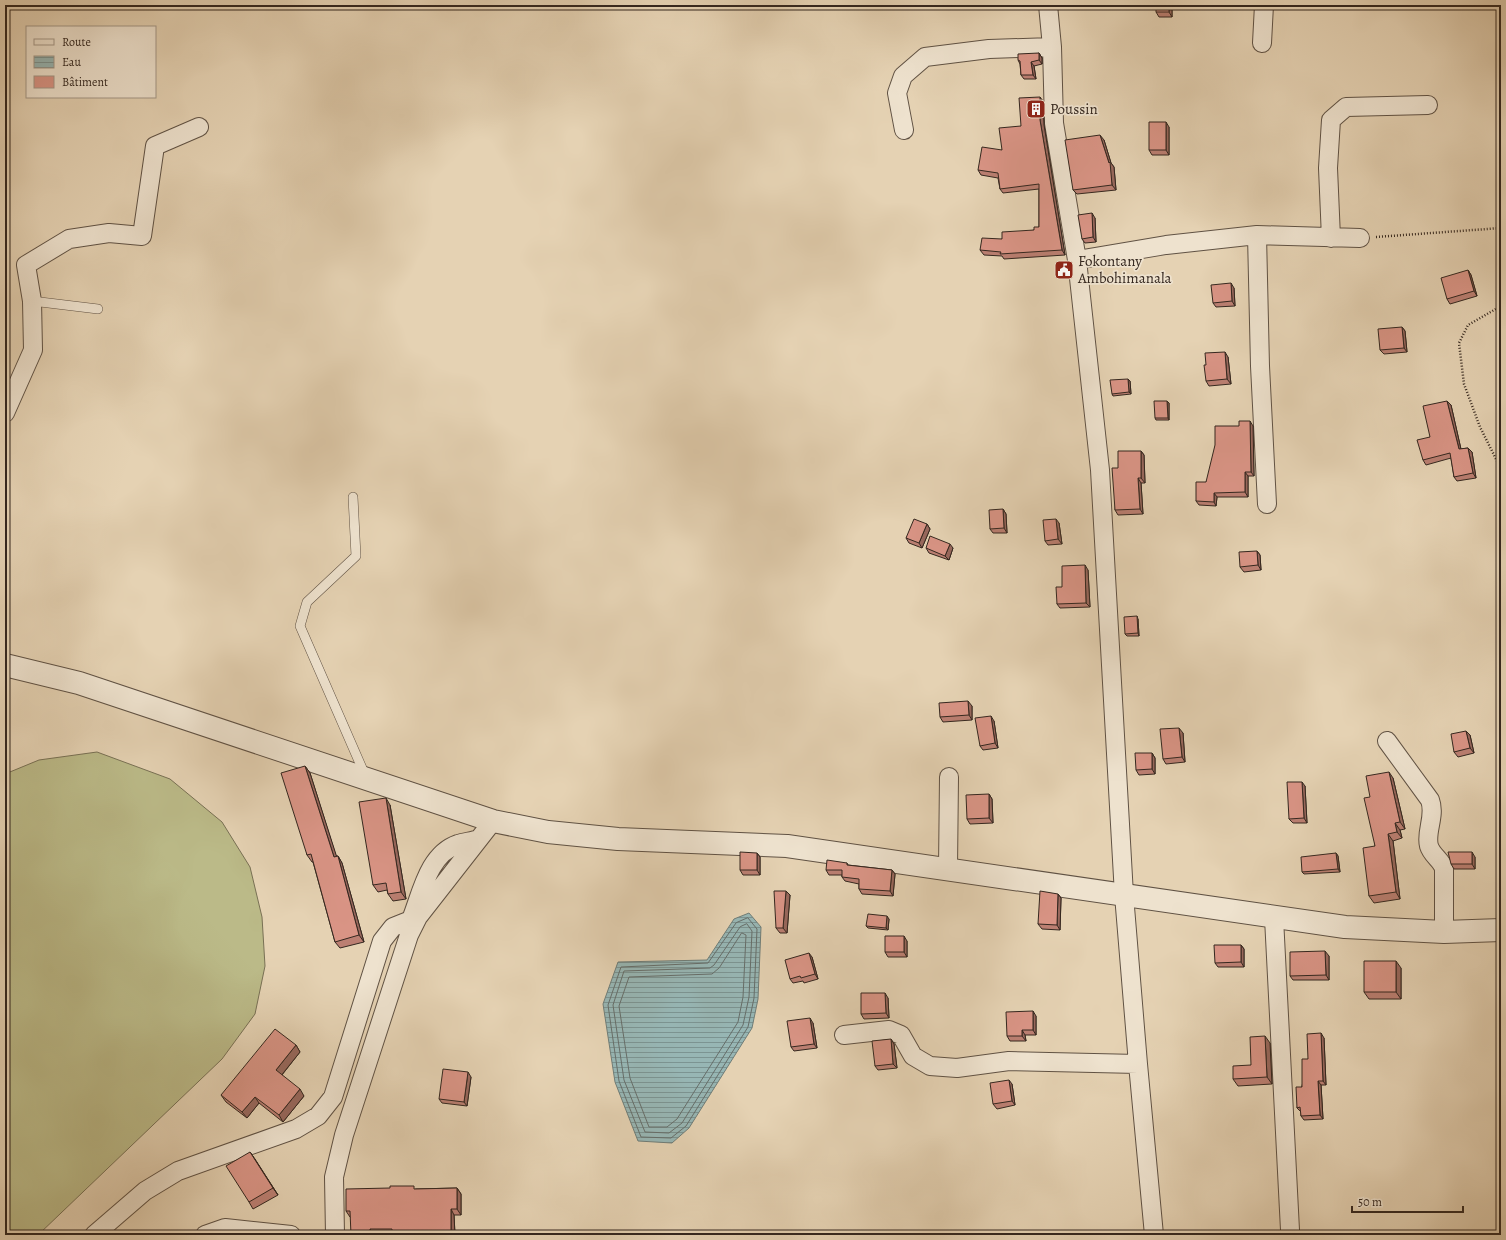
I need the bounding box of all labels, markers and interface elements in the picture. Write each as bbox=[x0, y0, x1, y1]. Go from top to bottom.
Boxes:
legend bbox=[26, 26, 156, 98]
text: Route bbox=[62, 34, 91, 50]
text: Eau bbox=[62, 54, 81, 70]
text: Bâtiment bbox=[62, 74, 108, 90]
building icon: Poussin bbox=[1025, 98, 1047, 120]
place label: Poussin bbox=[1050, 99, 1098, 119]
place label: Fokontany Ambohimanala bbox=[1077, 251, 1172, 288]
public building icon: Fokontany Ambohimanala bbox=[1053, 259, 1075, 281]
scale bar bbox=[1352, 1188, 1463, 1214]
text: 50 m bbox=[1358, 1194, 1382, 1210]

